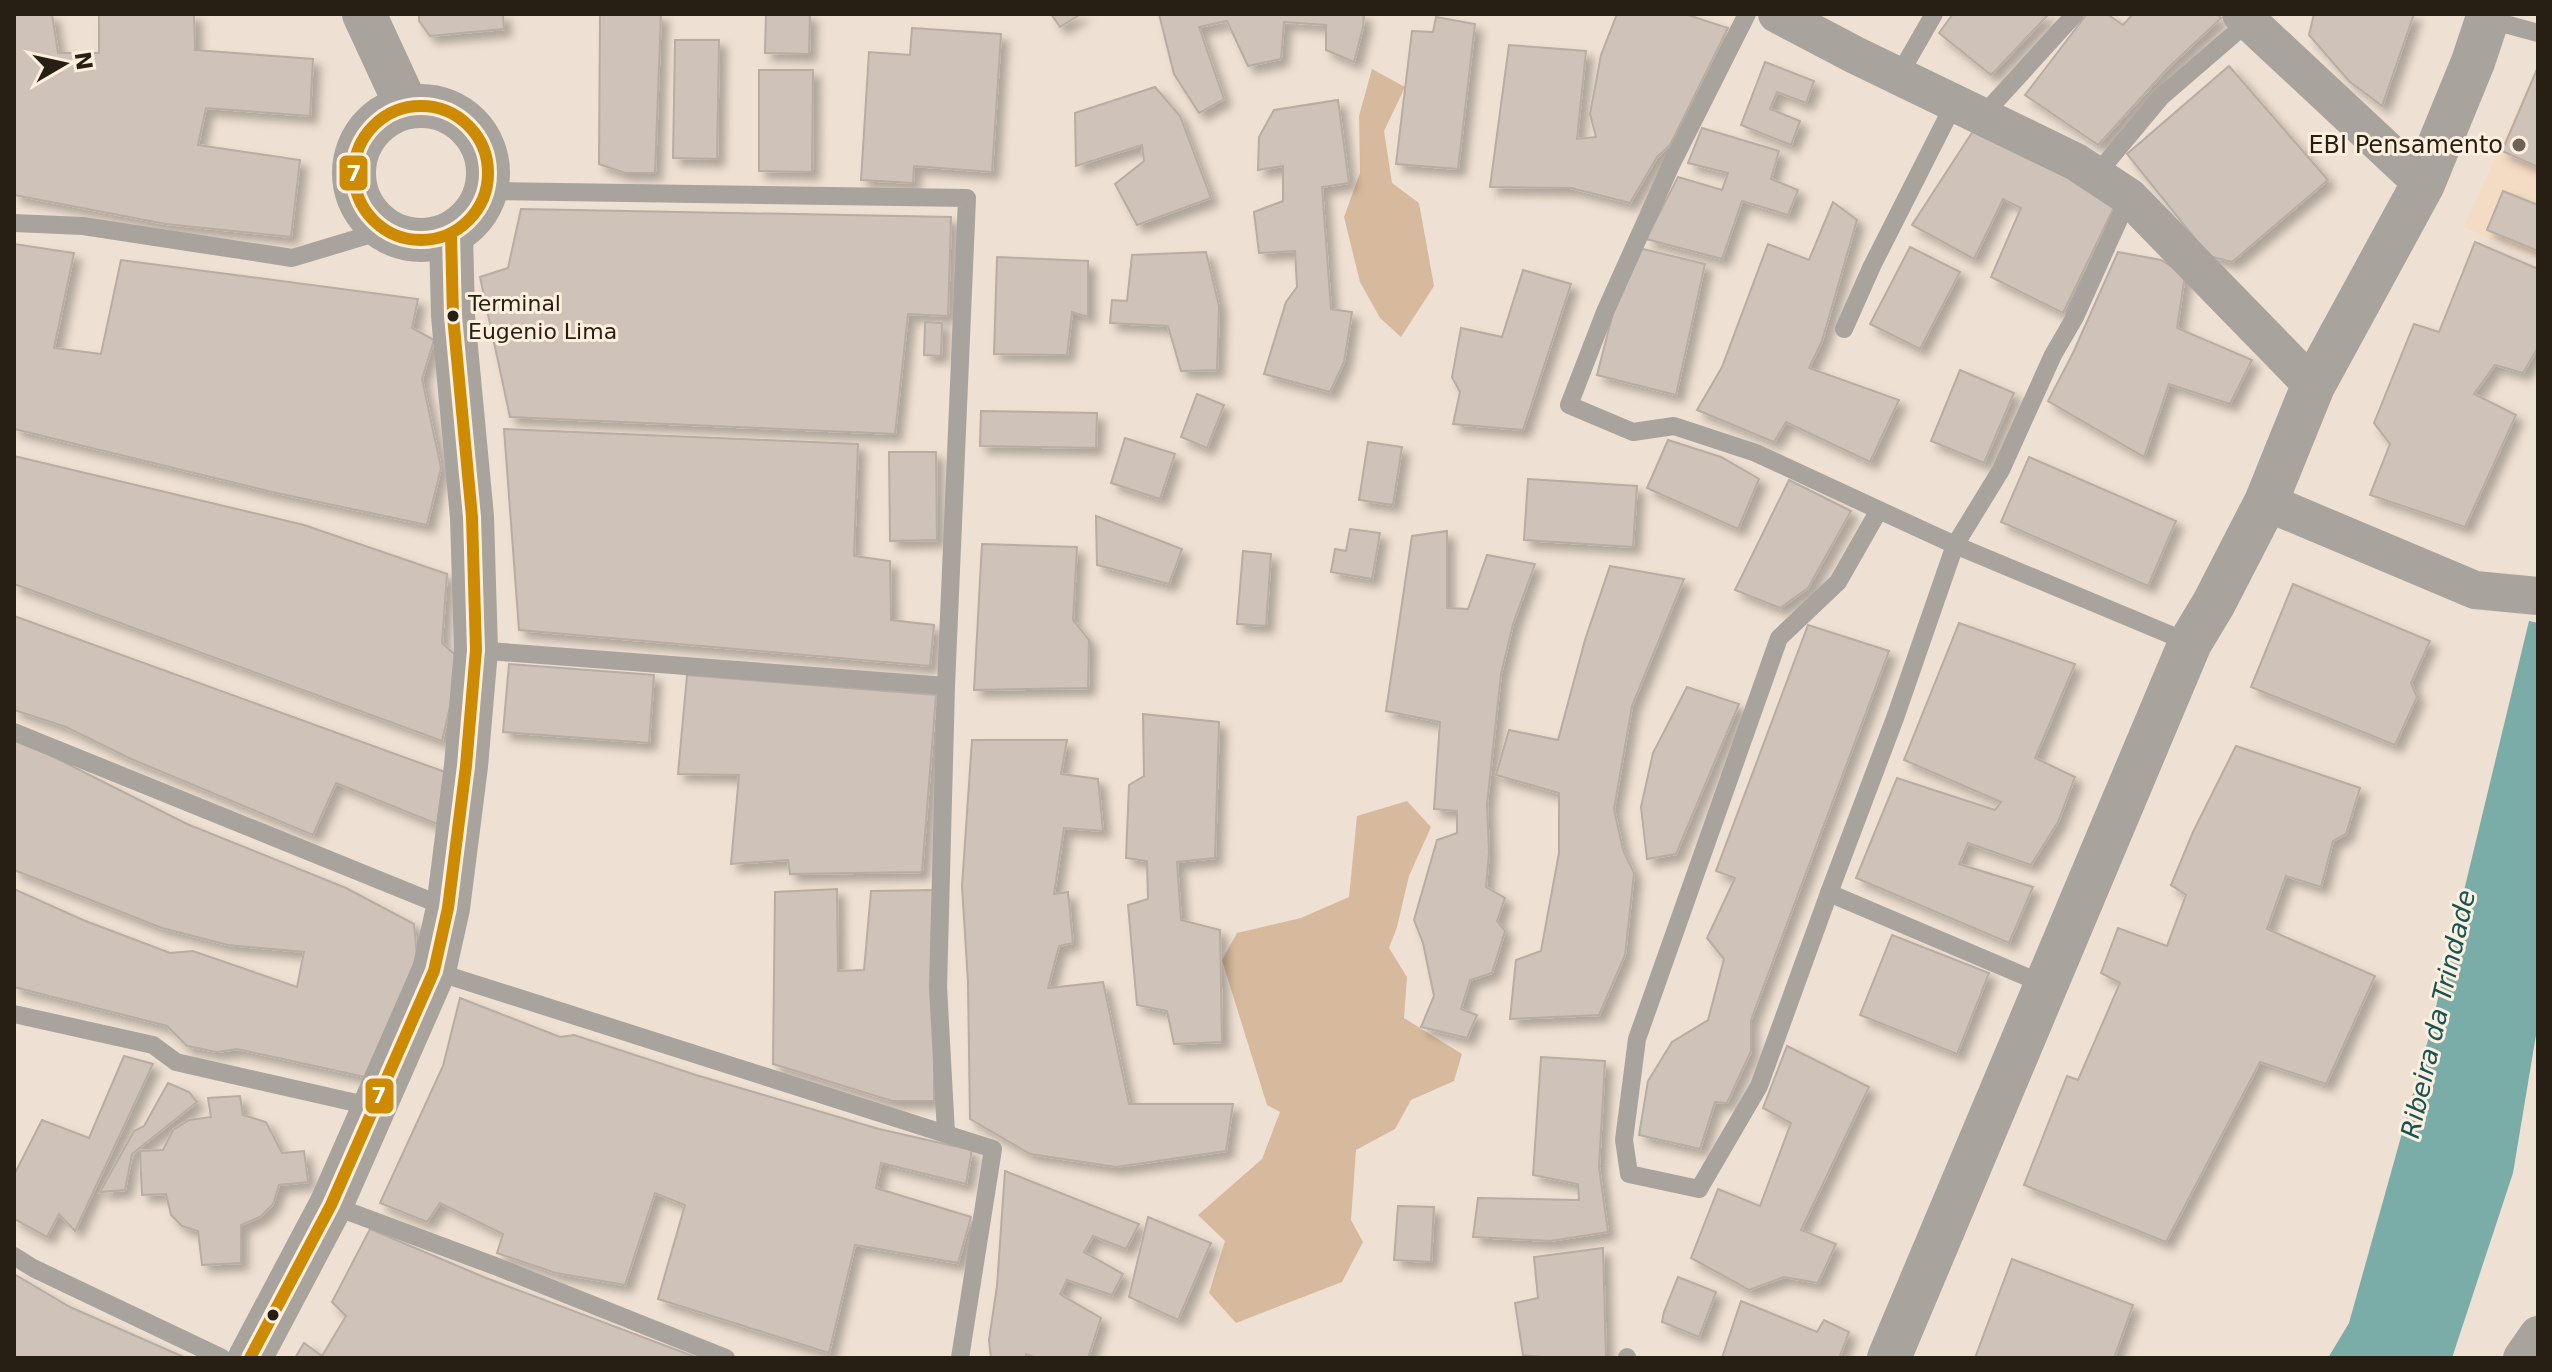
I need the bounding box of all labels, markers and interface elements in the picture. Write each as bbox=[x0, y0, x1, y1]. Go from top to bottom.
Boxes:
north arrow bbox=[24, 24, 104, 104]
text: N bbox=[69, 50, 97, 72]
place label: EBI Pensamento bbox=[2308, 131, 2503, 159]
marker: EBI Pensamento bbox=[2510, 136, 2528, 154]
line badge: 7 bbox=[338, 154, 369, 192]
text: 7 bbox=[346, 161, 362, 186]
place label: Terminal Eugenio Lima bbox=[467, 291, 617, 344]
marker: Terminal Eugenio Lima bbox=[445, 308, 461, 324]
water label: Ribeira da Trindade bbox=[2395, 887, 2481, 1141]
line badge: 7 bbox=[364, 1077, 395, 1115]
text: 7 bbox=[371, 1083, 387, 1108]
unlabelled marker bbox=[265, 1307, 281, 1323]

